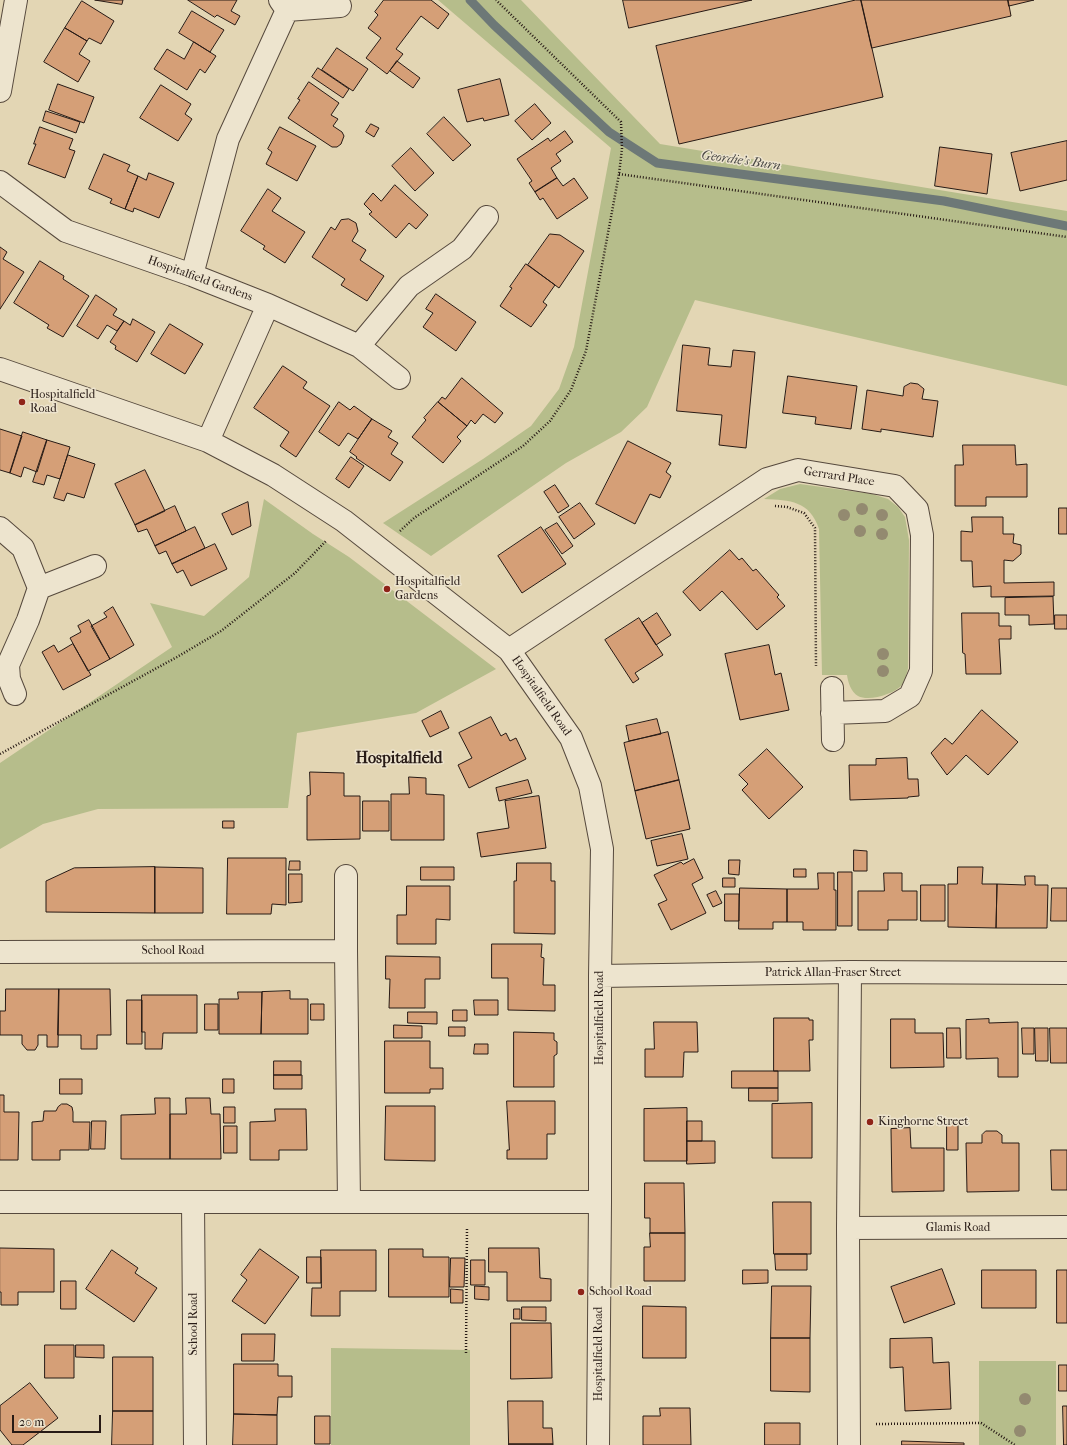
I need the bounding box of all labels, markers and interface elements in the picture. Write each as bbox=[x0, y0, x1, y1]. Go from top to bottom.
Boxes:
water label: Geordie's Burn bbox=[700, 148, 782, 174]
street label: Hospitalfield Gardens bbox=[146, 253, 254, 305]
place label: Hospitalfield Road bbox=[30, 388, 95, 416]
marker: Hospitalfield Road bbox=[17, 397, 27, 407]
street label: Gerrard Place bbox=[803, 464, 875, 490]
place label: Hospitalfield Gardens bbox=[395, 575, 460, 603]
marker: Hospitalfield Gardens bbox=[382, 584, 392, 594]
street label: Hospitalfield Road bbox=[508, 653, 574, 739]
district label: Hospitalfield bbox=[355, 749, 443, 769]
street label: School Road bbox=[142, 944, 204, 958]
street label: Patrick Allan-Fraser Street bbox=[765, 966, 901, 980]
street label: Hospitalfield Road bbox=[593, 971, 607, 1065]
place label: Kinghorne Street bbox=[878, 1115, 969, 1129]
marker: Kinghorne Street bbox=[865, 1117, 875, 1127]
street label: Glamis Road bbox=[926, 1221, 990, 1235]
place label: School Road bbox=[589, 1285, 652, 1299]
marker: School Road bbox=[576, 1287, 586, 1297]
street label: School Road bbox=[187, 1293, 201, 1355]
street label: Hospitalfield Road bbox=[592, 1307, 606, 1401]
scale bar bbox=[14, 1407, 103, 1433]
text: 20 m bbox=[19, 1415, 44, 1429]

